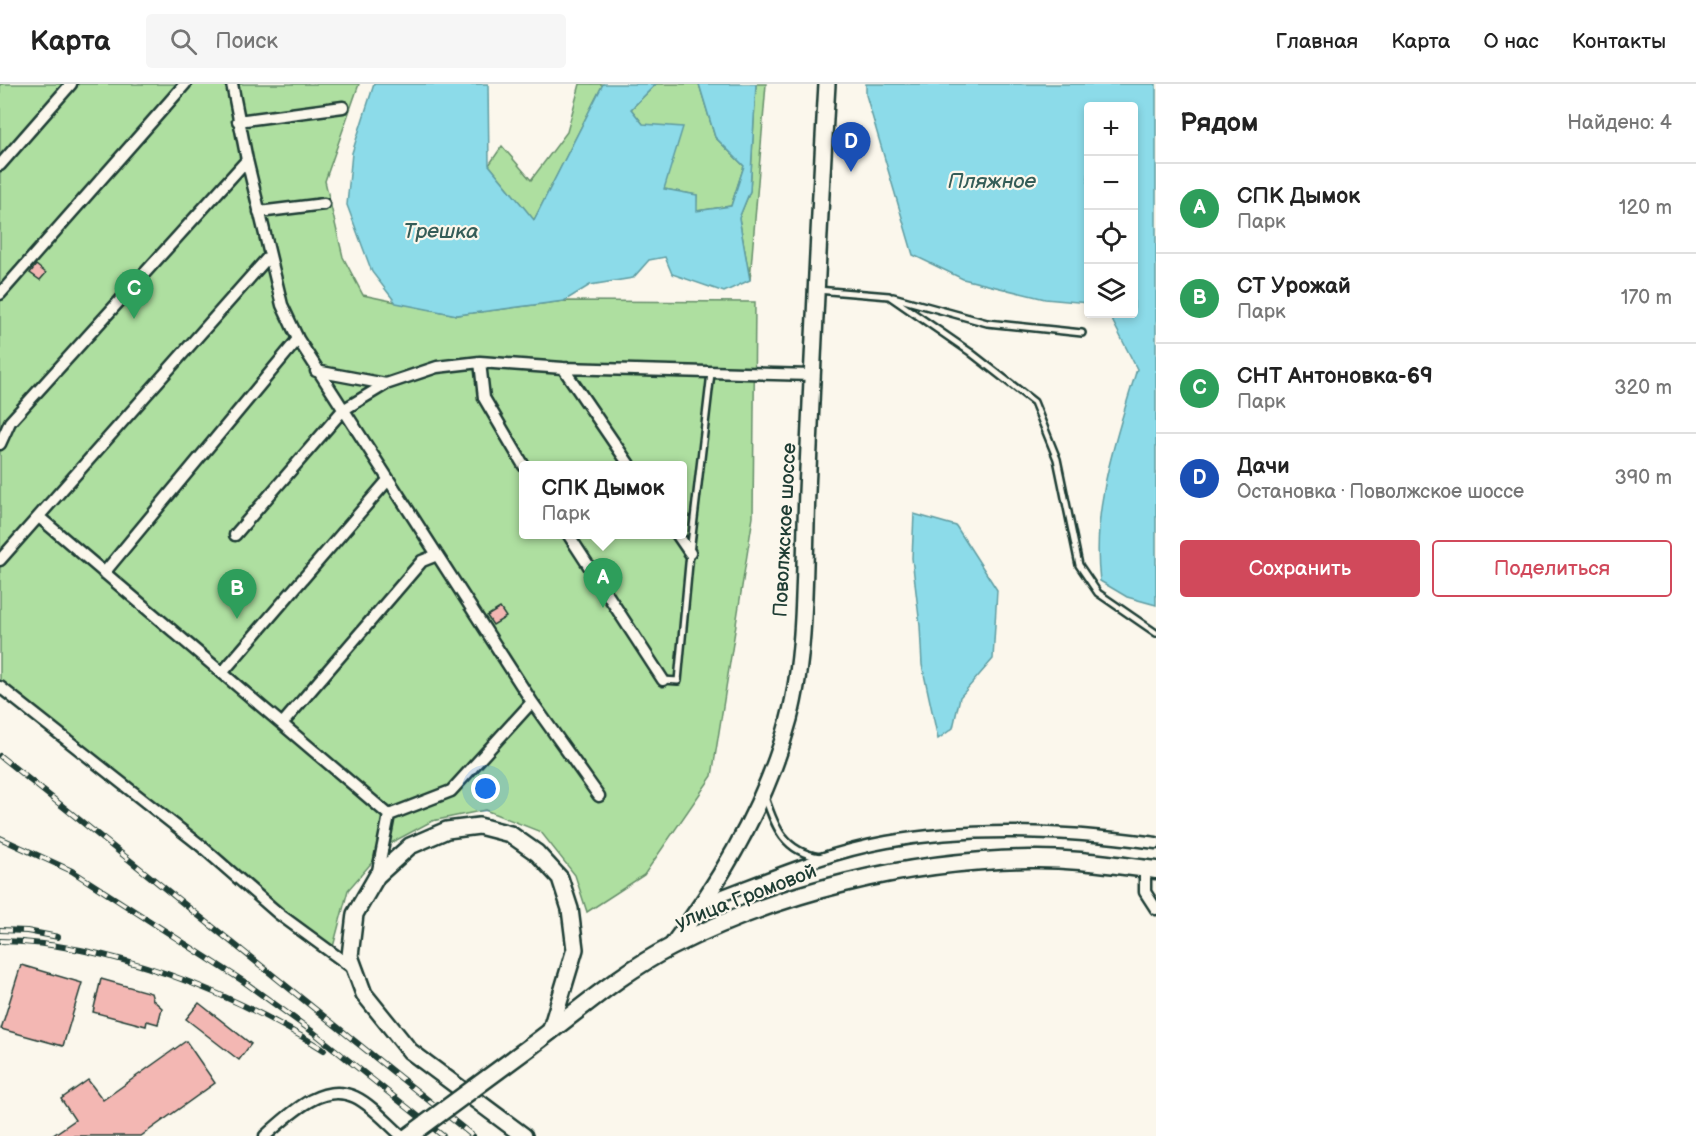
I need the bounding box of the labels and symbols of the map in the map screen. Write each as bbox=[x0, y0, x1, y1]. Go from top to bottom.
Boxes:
pin: D bbox=[832, 122, 870, 172]
water label: Пляжное bbox=[948, 169, 1037, 194]
water label: Трешка bbox=[403, 219, 479, 244]
pin: C bbox=[114, 270, 154, 319]
street label: Поволжское шоссе bbox=[768, 442, 802, 618]
pin: A bbox=[584, 558, 622, 608]
pin: B bbox=[218, 570, 256, 619]
your location bbox=[471, 774, 500, 803]
street label: улица Громовой bbox=[672, 859, 820, 935]

